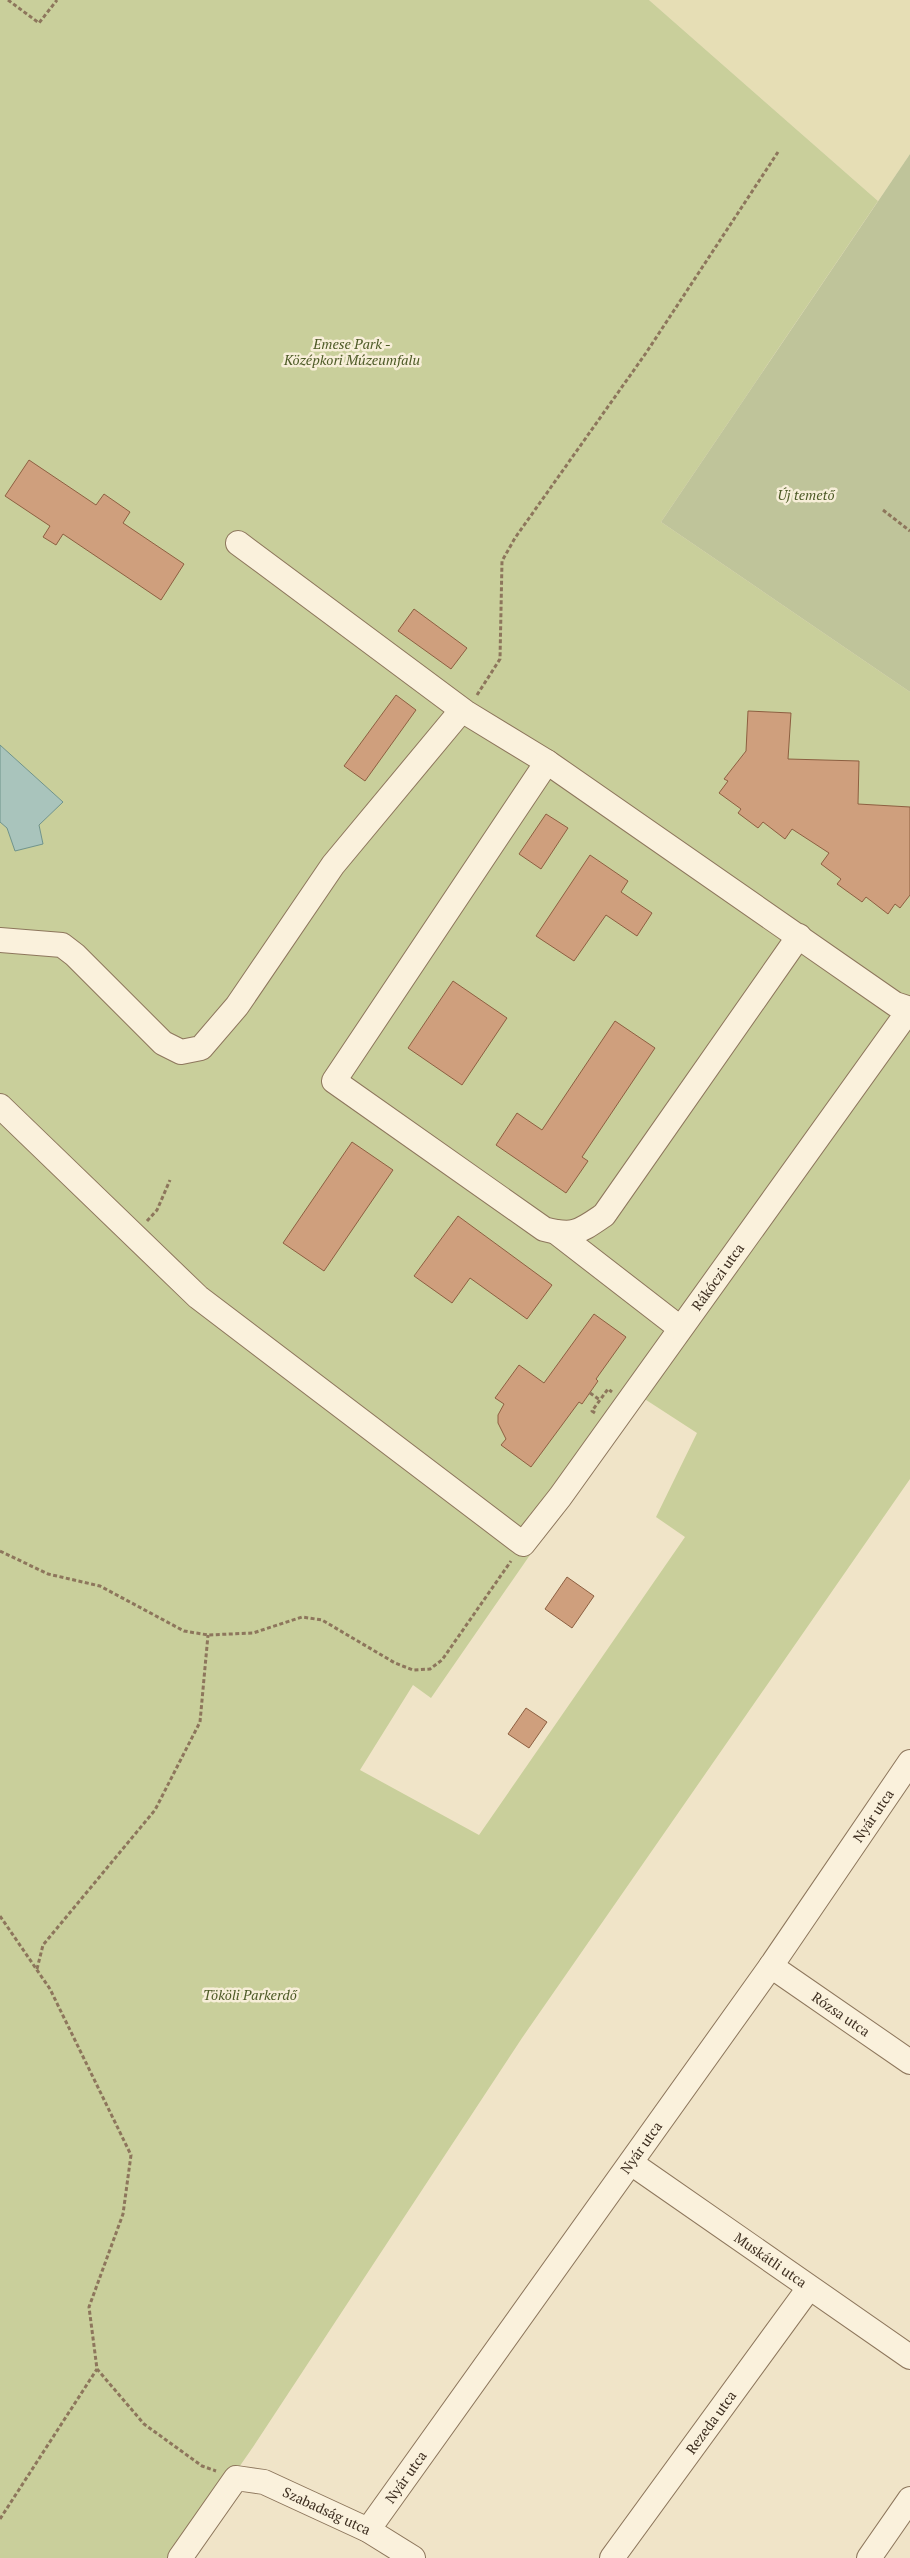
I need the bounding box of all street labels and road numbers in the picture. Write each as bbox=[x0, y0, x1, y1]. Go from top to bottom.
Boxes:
street label: Rákóczi utca bbox=[687, 1239, 748, 1314]
street label: Nyár utca bbox=[848, 1785, 898, 1846]
street label: Rózsa utca bbox=[808, 1987, 874, 2041]
street label: Nyár utca bbox=[616, 2117, 666, 2177]
street label: Muskátli utca bbox=[731, 2228, 811, 2292]
street label: Rezeda utca bbox=[681, 2386, 740, 2458]
street label: Nyár utca bbox=[380, 2447, 431, 2507]
street label: Szabadság utca bbox=[280, 2482, 374, 2539]

